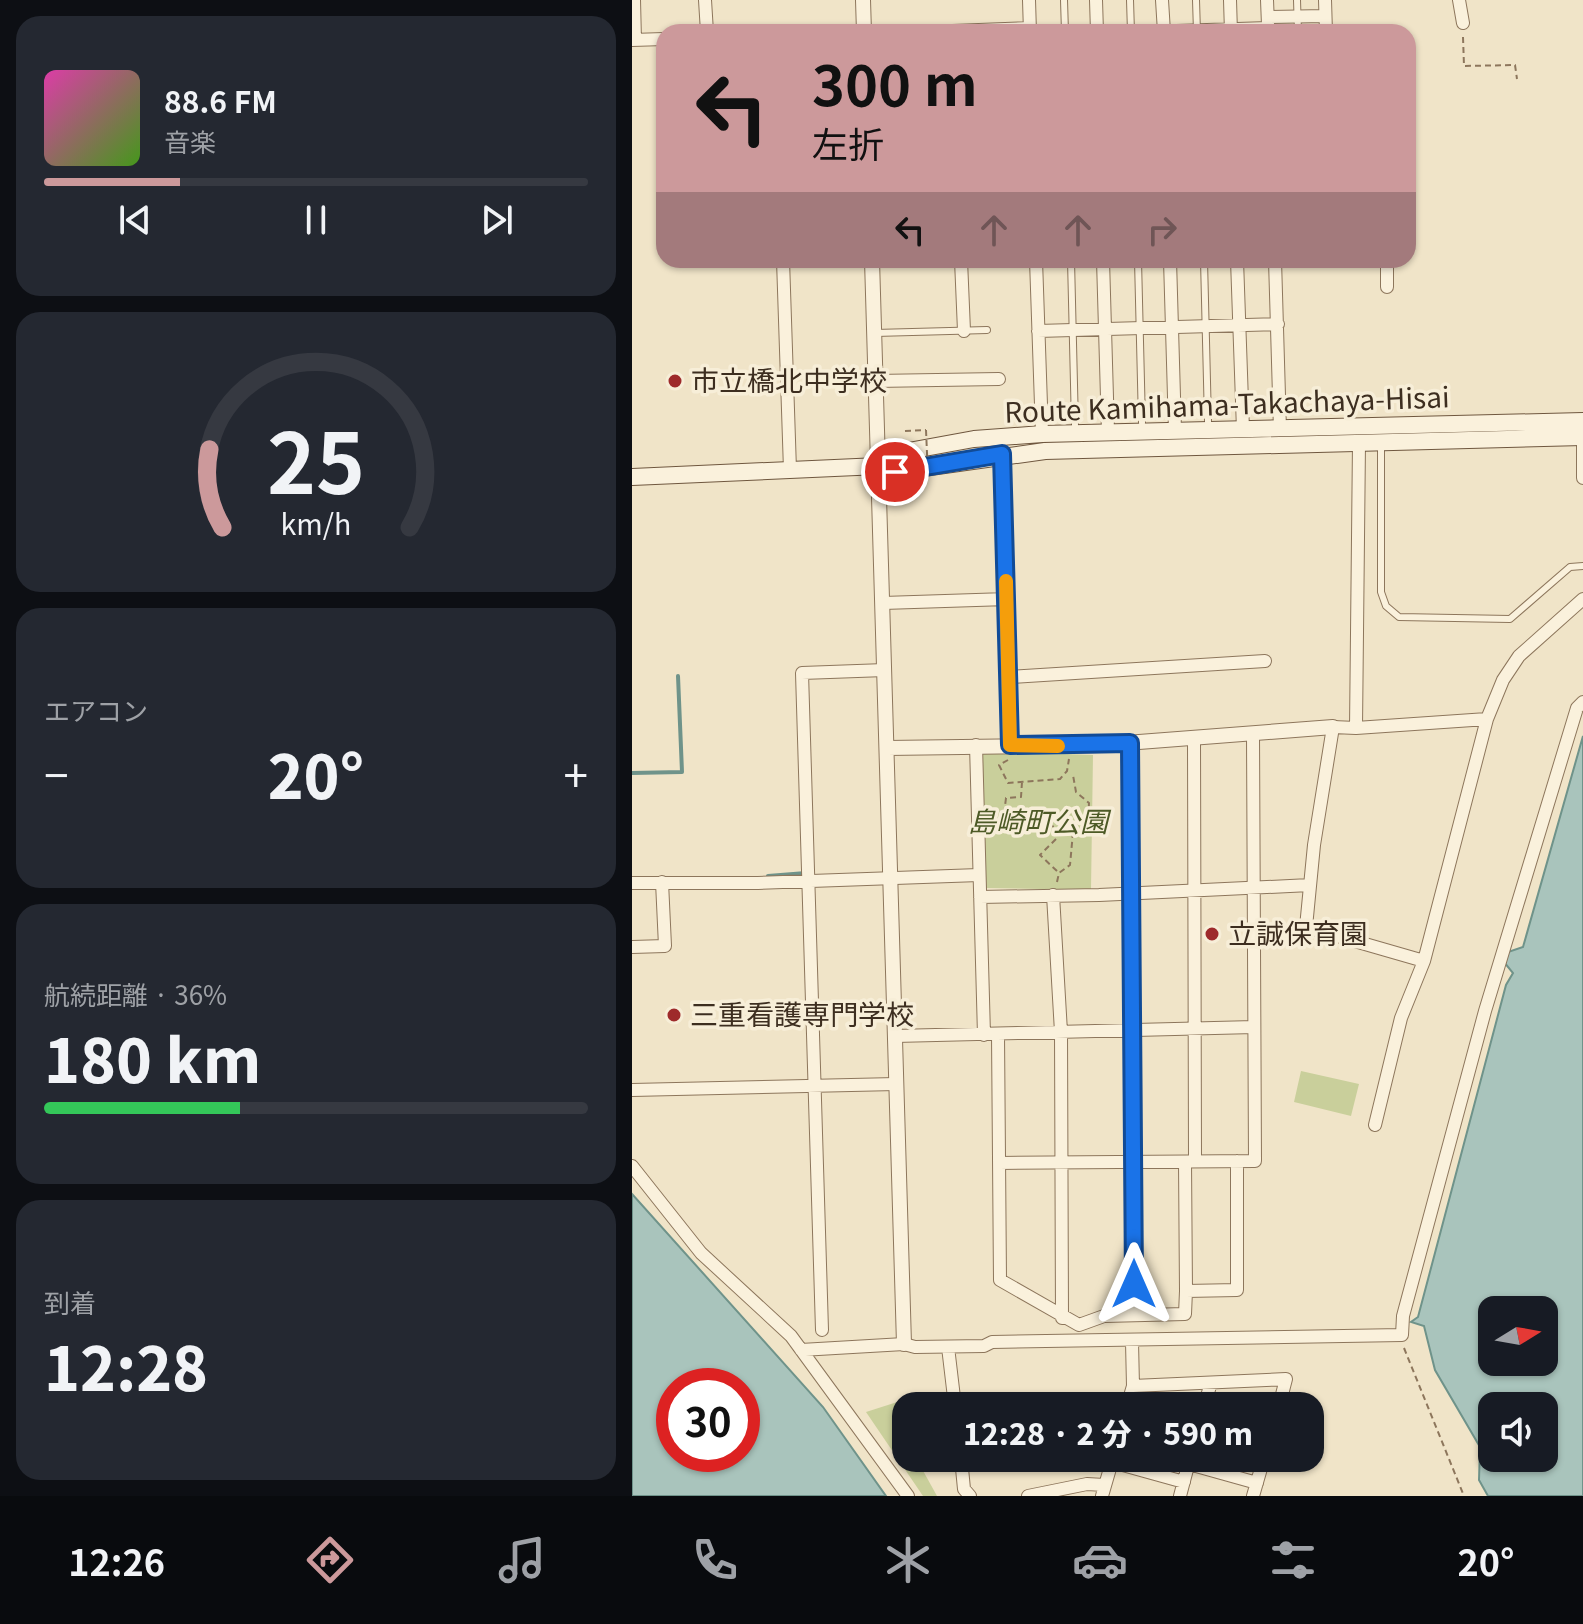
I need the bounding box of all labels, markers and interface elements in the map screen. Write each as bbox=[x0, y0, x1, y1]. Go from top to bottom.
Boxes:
text: 300 m bbox=[812, 41, 978, 122]
icon: left bbox=[680, 56, 784, 160]
text: 88.6 FM bbox=[164, 78, 277, 122]
text: 左折 bbox=[812, 116, 884, 168]
text: 音楽 bbox=[164, 122, 216, 159]
icon: previous bbox=[113, 198, 157, 242]
icon: pause bbox=[294, 198, 338, 242]
icon: next bbox=[475, 198, 519, 242]
icon: left bbox=[888, 208, 932, 252]
icon: ahead bbox=[972, 208, 1016, 252]
icon: ahead bbox=[1056, 208, 1100, 252]
icon: right bbox=[1140, 208, 1184, 252]
place label: 市立橋北中学校 bbox=[691, 359, 887, 399]
marker: 市立橋北中学校 bbox=[666, 372, 684, 390]
street label: Route Kamihama-Takachaya-Hisai bbox=[1004, 375, 1450, 431]
text: 25 bbox=[267, 397, 365, 518]
pin bbox=[861, 438, 929, 506]
icon: arrive bbox=[873, 450, 917, 494]
text: km/h bbox=[281, 502, 351, 543]
text: エアコン bbox=[44, 691, 148, 728]
text: 20° bbox=[268, 729, 364, 816]
text: − bbox=[44, 741, 68, 805]
text: + bbox=[564, 741, 588, 805]
park label: 島崎町公園 bbox=[968, 800, 1112, 840]
place label: 立誠保育園 bbox=[1228, 912, 1368, 952]
marker: 立誠保育園 bbox=[1203, 925, 1221, 943]
text: 航続距離 · 36% bbox=[44, 975, 227, 1012]
place label: 三重看護専門学校 bbox=[690, 993, 914, 1033]
marker: 三重看護専門学校 bbox=[665, 1006, 683, 1024]
text: 180 km bbox=[44, 1013, 261, 1100]
position arrow bbox=[1092, 1242, 1176, 1326]
text: 到着 bbox=[44, 1283, 96, 1320]
north arrow bbox=[1478, 1296, 1558, 1376]
map controls bbox=[1478, 1296, 1558, 1472]
text: 12:28 bbox=[44, 1321, 208, 1408]
speed limit sign: 30 bbox=[656, 1368, 760, 1472]
button: sound bbox=[1478, 1392, 1558, 1472]
text: 12:28 · 2 分 · 590 m bbox=[963, 1410, 1253, 1454]
icon: directions bbox=[302, 1532, 358, 1588]
icon: music bbox=[494, 1532, 550, 1588]
icon: phone bbox=[687, 1532, 743, 1588]
icon: climate bbox=[880, 1532, 936, 1588]
icon: car bbox=[1072, 1532, 1128, 1588]
icon: filters bbox=[1265, 1532, 1321, 1588]
text: 12:26 bbox=[68, 1534, 165, 1586]
text: 20° bbox=[1458, 1534, 1515, 1586]

